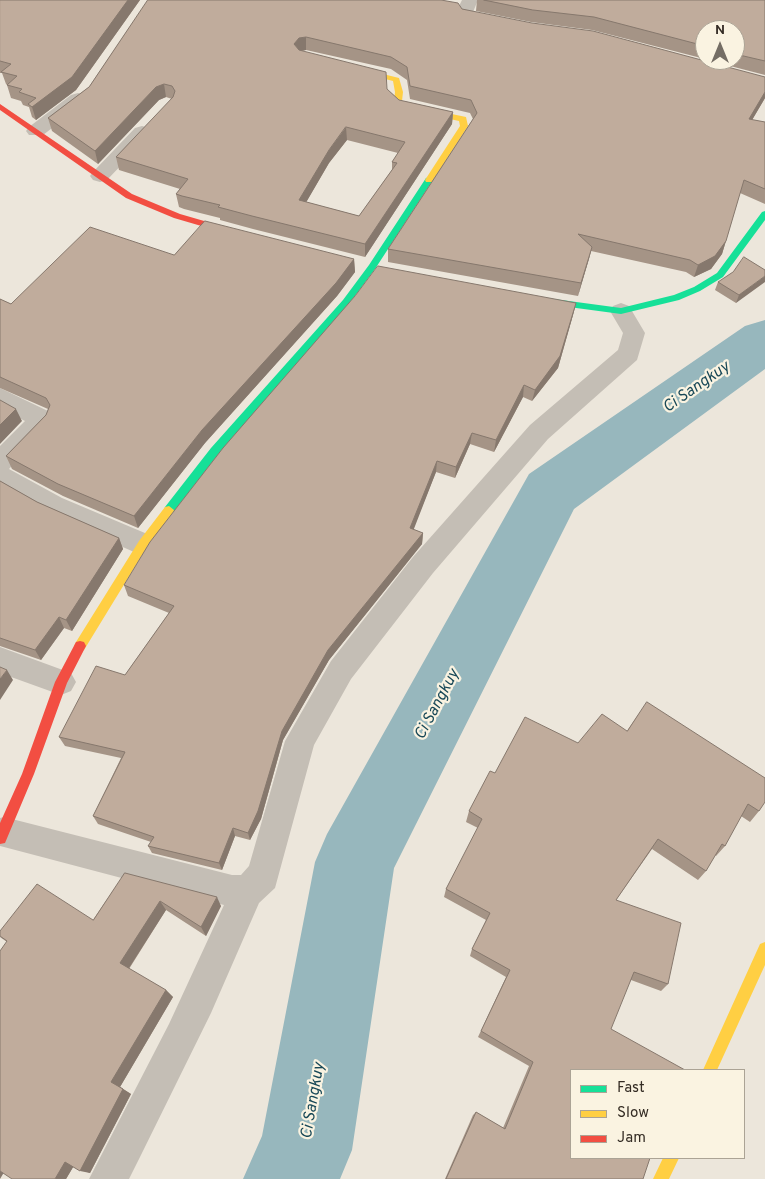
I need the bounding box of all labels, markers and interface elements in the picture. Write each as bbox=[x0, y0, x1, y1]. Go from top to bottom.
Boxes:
north arrow bbox=[695, 20, 745, 70]
text: N bbox=[715, 22, 725, 39]
water label: Ci Sangkuy bbox=[660, 358, 734, 418]
water label: Ci Sangkuy bbox=[411, 666, 465, 744]
water label: Ci Sangkuy bbox=[298, 1061, 330, 1141]
legend bbox=[570, 1069, 745, 1159]
text: Fast bbox=[617, 1079, 645, 1098]
text: Slow bbox=[617, 1104, 649, 1123]
text: Jam bbox=[617, 1129, 646, 1148]

